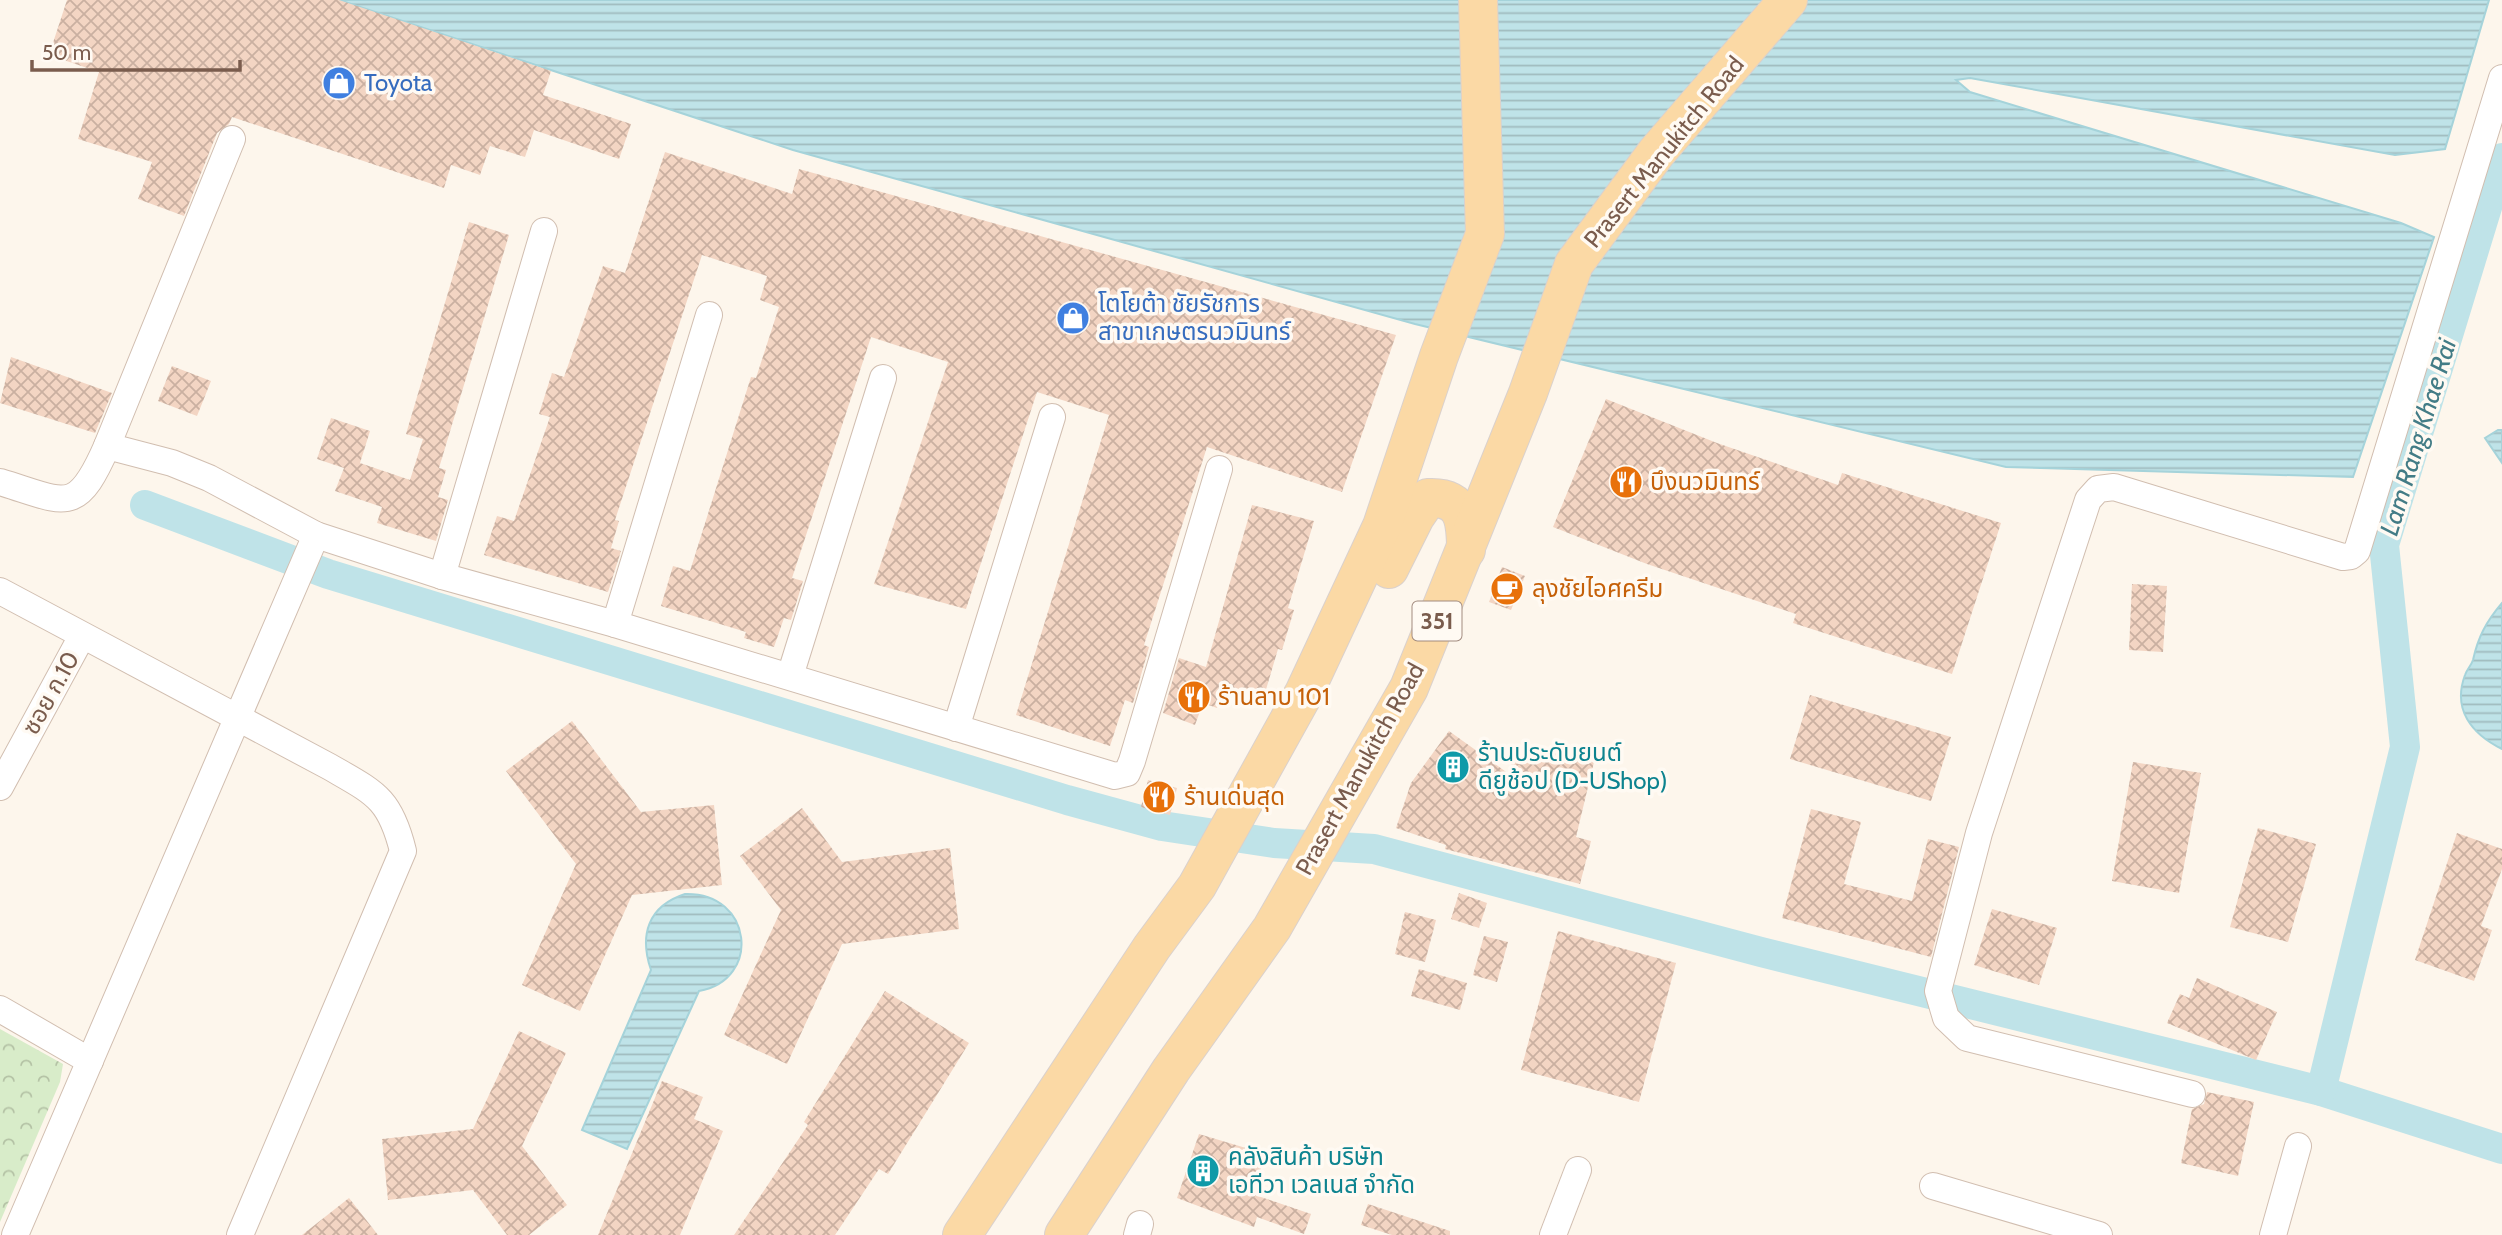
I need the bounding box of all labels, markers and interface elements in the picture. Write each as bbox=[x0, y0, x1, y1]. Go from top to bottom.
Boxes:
scale bar bbox=[32, 28, 240, 72]
text: 50 m bbox=[42, 40, 91, 65]
street label: Prasert Manukitch Road bbox=[1578, 50, 1750, 253]
shop icon: Toyota bbox=[320, 64, 358, 102]
place label: Toyota bbox=[364, 68, 433, 97]
place label: โตโยต้า ชัยรัชการ สาขาเกษตรนวมินทร์ bbox=[1098, 289, 1292, 346]
shop icon: โตโยต้า ชัยรัชการ สาขาเกษตรนวมินทร์ bbox=[1054, 299, 1092, 337]
water label: Lam Rang Khae Rai bbox=[2373, 334, 2463, 539]
restaurant icon: บึงนวมินทร์ bbox=[1607, 463, 1645, 501]
place label: บึงนวมินทร์ bbox=[1650, 467, 1761, 496]
cafe icon: ลุงชัยไอศครีม bbox=[1488, 570, 1526, 608]
place label: ลุงชัยไอศครีม bbox=[1532, 574, 1663, 604]
road number: 351 bbox=[1412, 601, 1462, 640]
street label: ซอย ก.10 bbox=[16, 646, 85, 739]
street label: Prasert Manukitch Road bbox=[1289, 658, 1430, 880]
restaurant icon: ร้านลาบ 101 bbox=[1175, 678, 1213, 716]
place label: ร้านลาบ 101 bbox=[1218, 682, 1330, 711]
place label: ร้านประดับยนต์ ดียูช้อป (D-UShop) bbox=[1478, 738, 1667, 796]
building icon: ร้านประดับยนต์ ดียูช้อป (D-UShop) bbox=[1434, 748, 1472, 786]
restaurant icon: ร้านเด่นสุด bbox=[1140, 778, 1178, 816]
place label: ร้านเด่นสุด bbox=[1184, 782, 1285, 812]
place label: คลังสินค้า บริษัท เอทีวา เวลเนส จำกัด bbox=[1228, 1142, 1415, 1199]
building icon: คลังสินค้า บริษัท เอทีวา เวลเนส จำกัด bbox=[1184, 1152, 1222, 1190]

